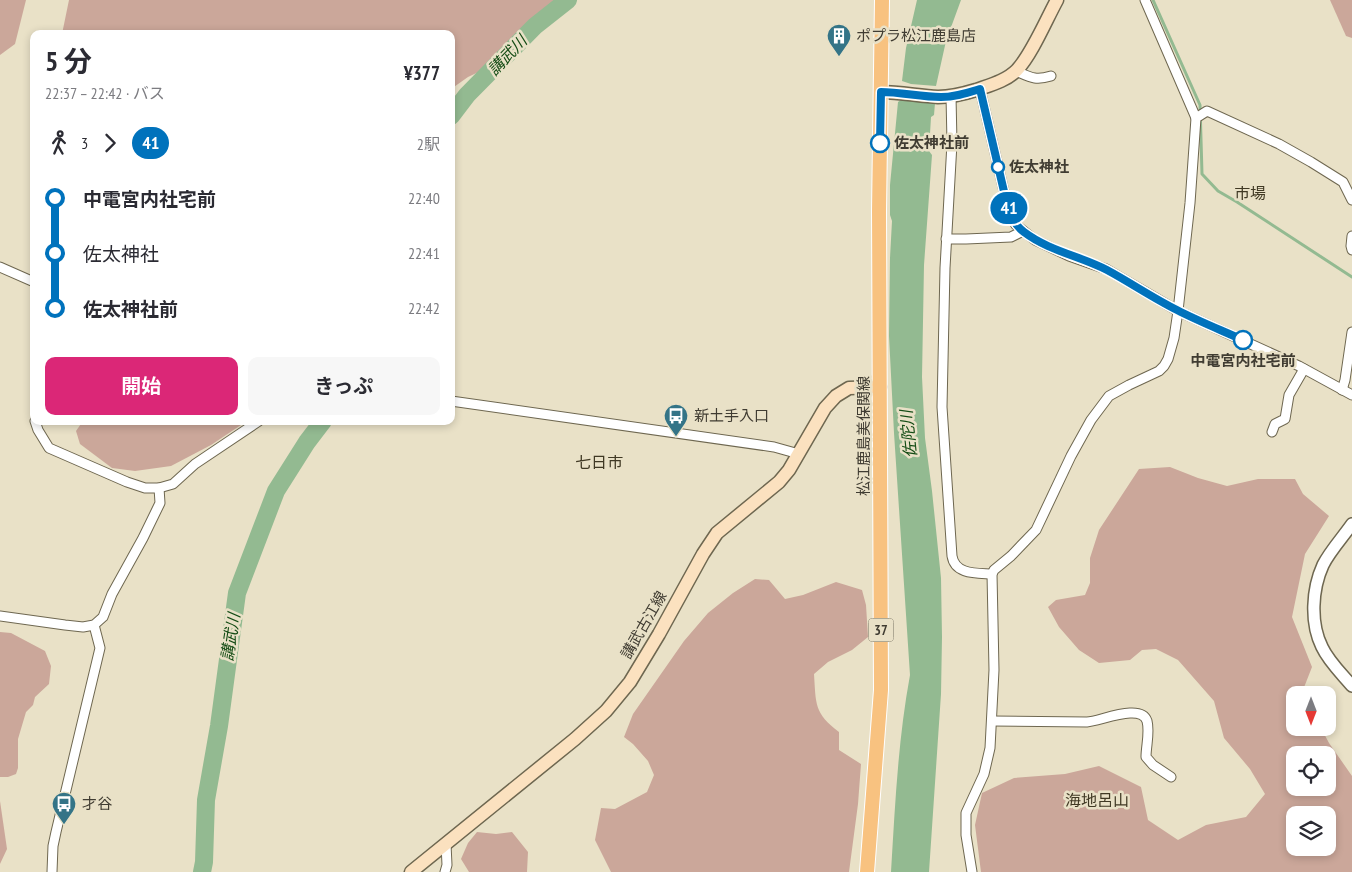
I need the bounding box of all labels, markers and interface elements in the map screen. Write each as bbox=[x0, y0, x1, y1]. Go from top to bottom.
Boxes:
building icon: ポプラ松江鹿島店 bbox=[826, 23, 852, 57]
place label: ポプラ松江鹿島店 bbox=[856, 26, 976, 45]
water label: 講武川 bbox=[483, 29, 532, 79]
text: 5 分 bbox=[45, 42, 92, 79]
text: ¥377 bbox=[404, 61, 440, 85]
text: 22:37 – 22:42 · バス bbox=[45, 83, 165, 103]
icon: walk bbox=[45, 129, 73, 157]
icon: forward bbox=[96, 129, 124, 157]
text: 41 bbox=[142, 131, 159, 154]
text: 3 bbox=[81, 133, 88, 153]
marker: 佐太神社前 bbox=[870, 133, 890, 153]
place label: 佐太神社前 bbox=[894, 133, 969, 152]
text: 2駅 bbox=[417, 134, 440, 154]
place label: 佐太神社 bbox=[1009, 157, 1069, 176]
marker: 佐太神社 bbox=[991, 160, 1005, 174]
district label: 市場 bbox=[1234, 183, 1266, 203]
text: 中電宮内社宅前 bbox=[83, 187, 216, 211]
text: 22:40 bbox=[408, 188, 440, 208]
line badge: 41 bbox=[986, 192, 1032, 224]
text: 41 bbox=[1000, 196, 1018, 219]
text: 佐太神社 bbox=[83, 242, 159, 266]
text: 22:41 bbox=[408, 243, 440, 263]
text: 佐太神社前 bbox=[83, 297, 178, 321]
text: 22:42 bbox=[408, 298, 440, 318]
marker: 中電宮内社宅前 bbox=[1233, 330, 1253, 350]
place label: 中電宮内社宅前 bbox=[1190, 351, 1296, 370]
button: 開始 bbox=[45, 357, 238, 415]
button: きっぷ bbox=[248, 357, 440, 415]
street label: 松江鹿島美保関線 bbox=[854, 376, 873, 496]
bus stop icon: 新土手入口 bbox=[663, 403, 689, 437]
place label: 新土手入口 bbox=[694, 406, 769, 425]
water label: 佐陀川 bbox=[895, 407, 920, 459]
district label: 七日市 bbox=[575, 452, 623, 472]
street label: 講武古江線 bbox=[617, 588, 671, 662]
water label: 講武川 bbox=[216, 610, 244, 662]
road number: 37 bbox=[868, 618, 894, 642]
north arrow bbox=[1286, 686, 1336, 736]
map controls bbox=[1286, 686, 1336, 856]
button: locate bbox=[1286, 746, 1336, 796]
district label: 海地呂山 bbox=[1065, 790, 1129, 810]
bus stop icon: 才谷 bbox=[51, 791, 77, 825]
place label: 才谷 bbox=[82, 794, 112, 813]
button: layers bbox=[1286, 806, 1336, 856]

